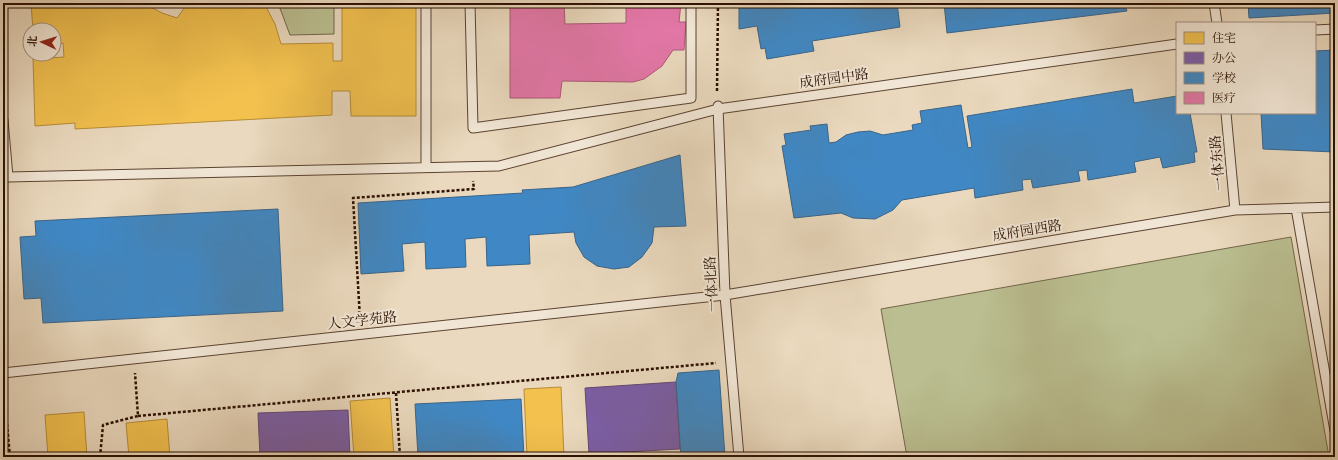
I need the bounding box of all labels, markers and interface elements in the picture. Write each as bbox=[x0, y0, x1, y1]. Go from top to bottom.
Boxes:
north arrow bbox=[22, 22, 62, 62]
legend bbox=[1176, 22, 1316, 114]
text: 住宅 bbox=[1212, 31, 1236, 46]
text: 北 bbox=[26, 35, 40, 47]
text: 办公 bbox=[1212, 51, 1236, 66]
street label: 成府园中路 bbox=[798, 65, 870, 93]
text: 学校 bbox=[1212, 71, 1236, 86]
text: 医疗 bbox=[1212, 91, 1236, 106]
street label: 一体东路 bbox=[1207, 134, 1229, 192]
street label: 成府园西路 bbox=[991, 217, 1063, 245]
street label: 一体北路 bbox=[702, 256, 722, 312]
street label: 人文学苑路 bbox=[326, 308, 398, 334]

